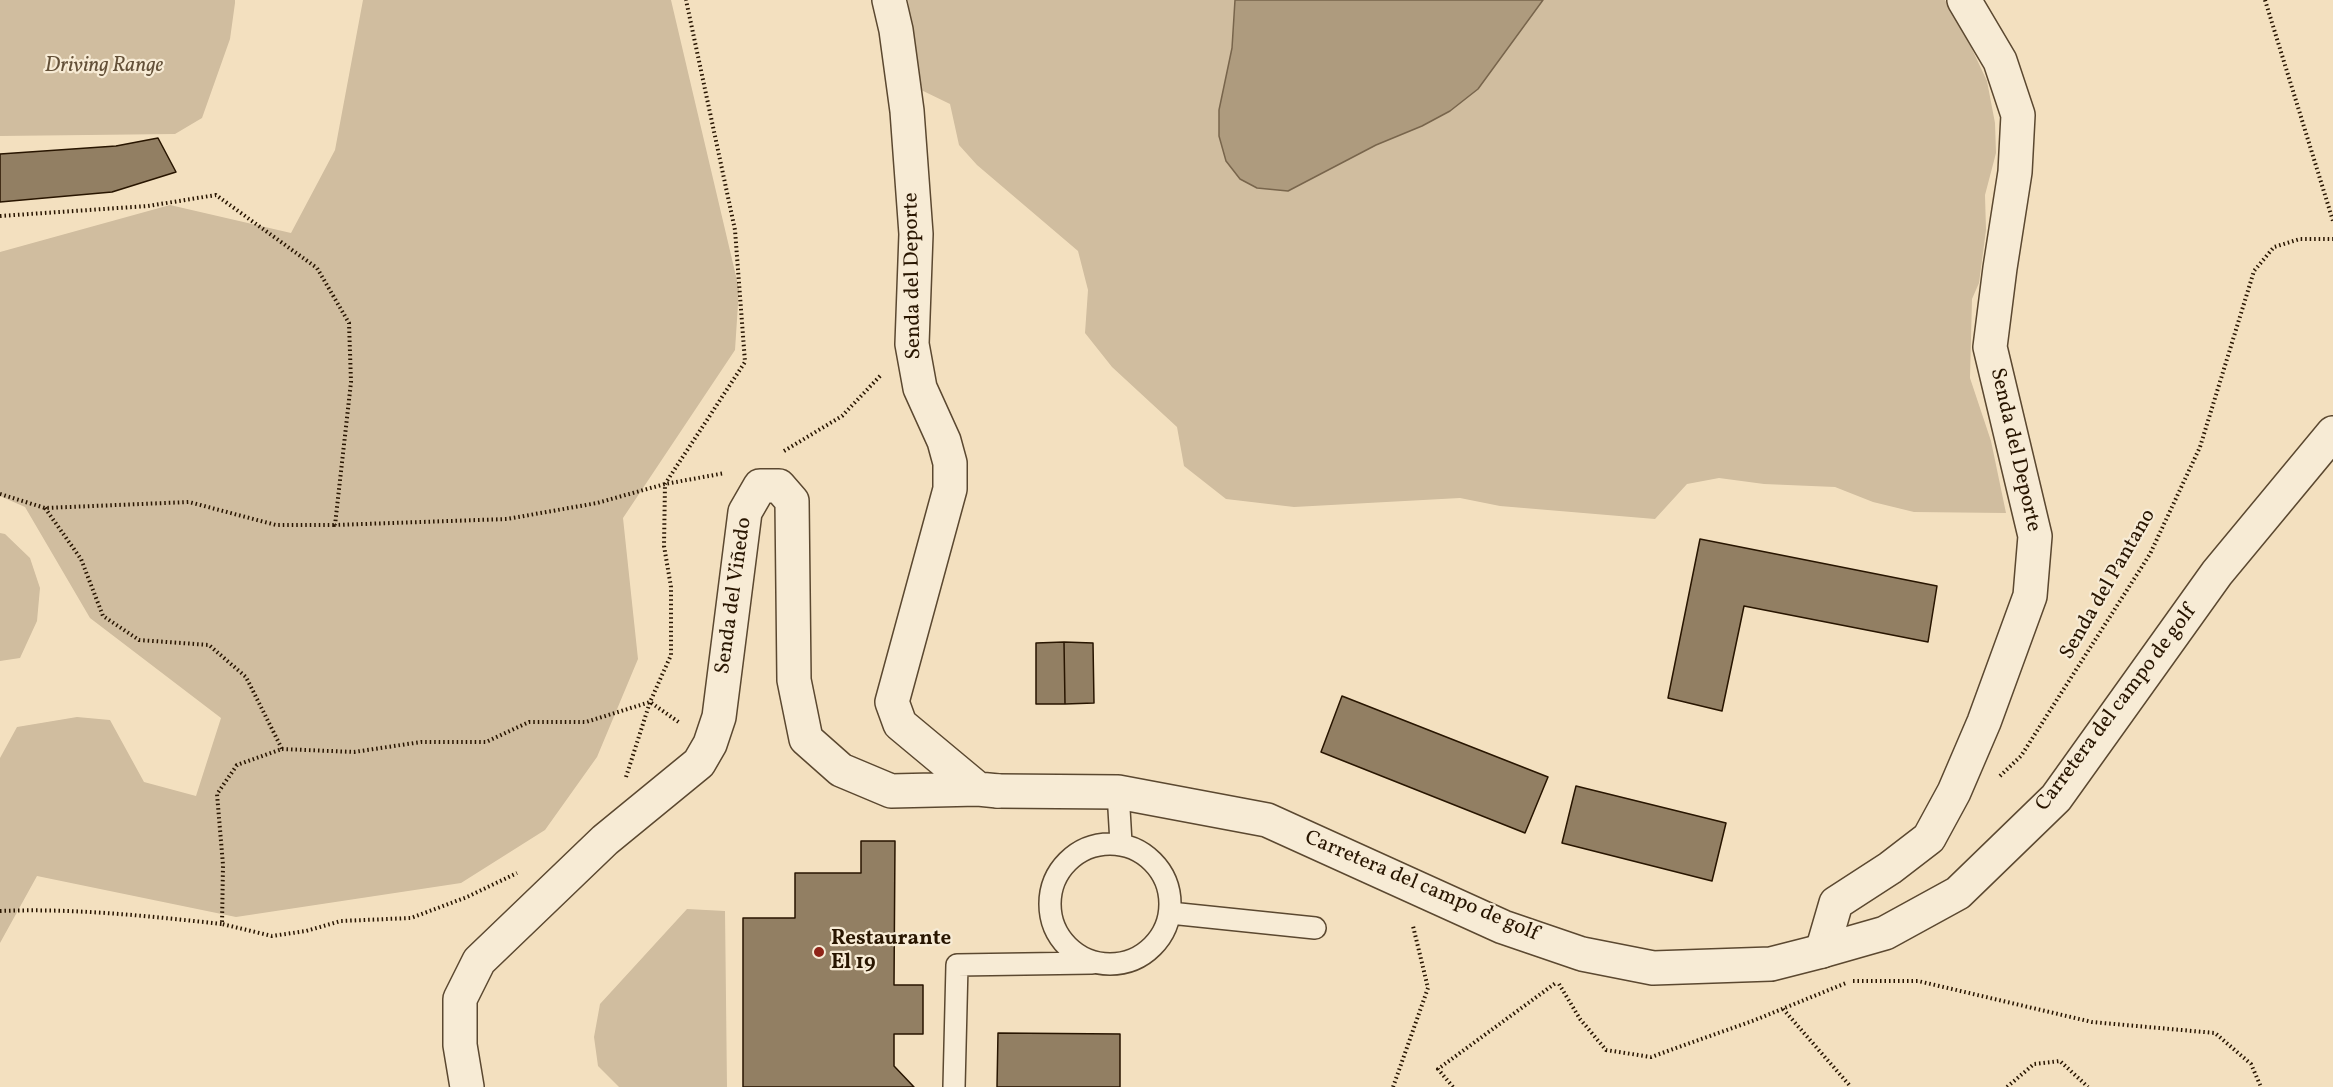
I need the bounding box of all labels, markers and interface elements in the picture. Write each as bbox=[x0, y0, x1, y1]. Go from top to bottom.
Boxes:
park label: Driving Range bbox=[45, 54, 163, 80]
street label: Senda del Deporte bbox=[900, 192, 928, 360]
street label: Senda del Deporte bbox=[1983, 366, 2045, 534]
street label: Senda del Pantano bbox=[2056, 505, 2162, 665]
street label: Senda del Viñedo bbox=[712, 516, 758, 676]
street label: Carretera del campo de golf bbox=[2031, 601, 2203, 817]
street label: Carretera del campo de golf bbox=[1300, 826, 1542, 948]
place label: Restaurante El 19 bbox=[831, 927, 951, 977]
marker: Restaurante El 19 bbox=[812, 945, 826, 959]

